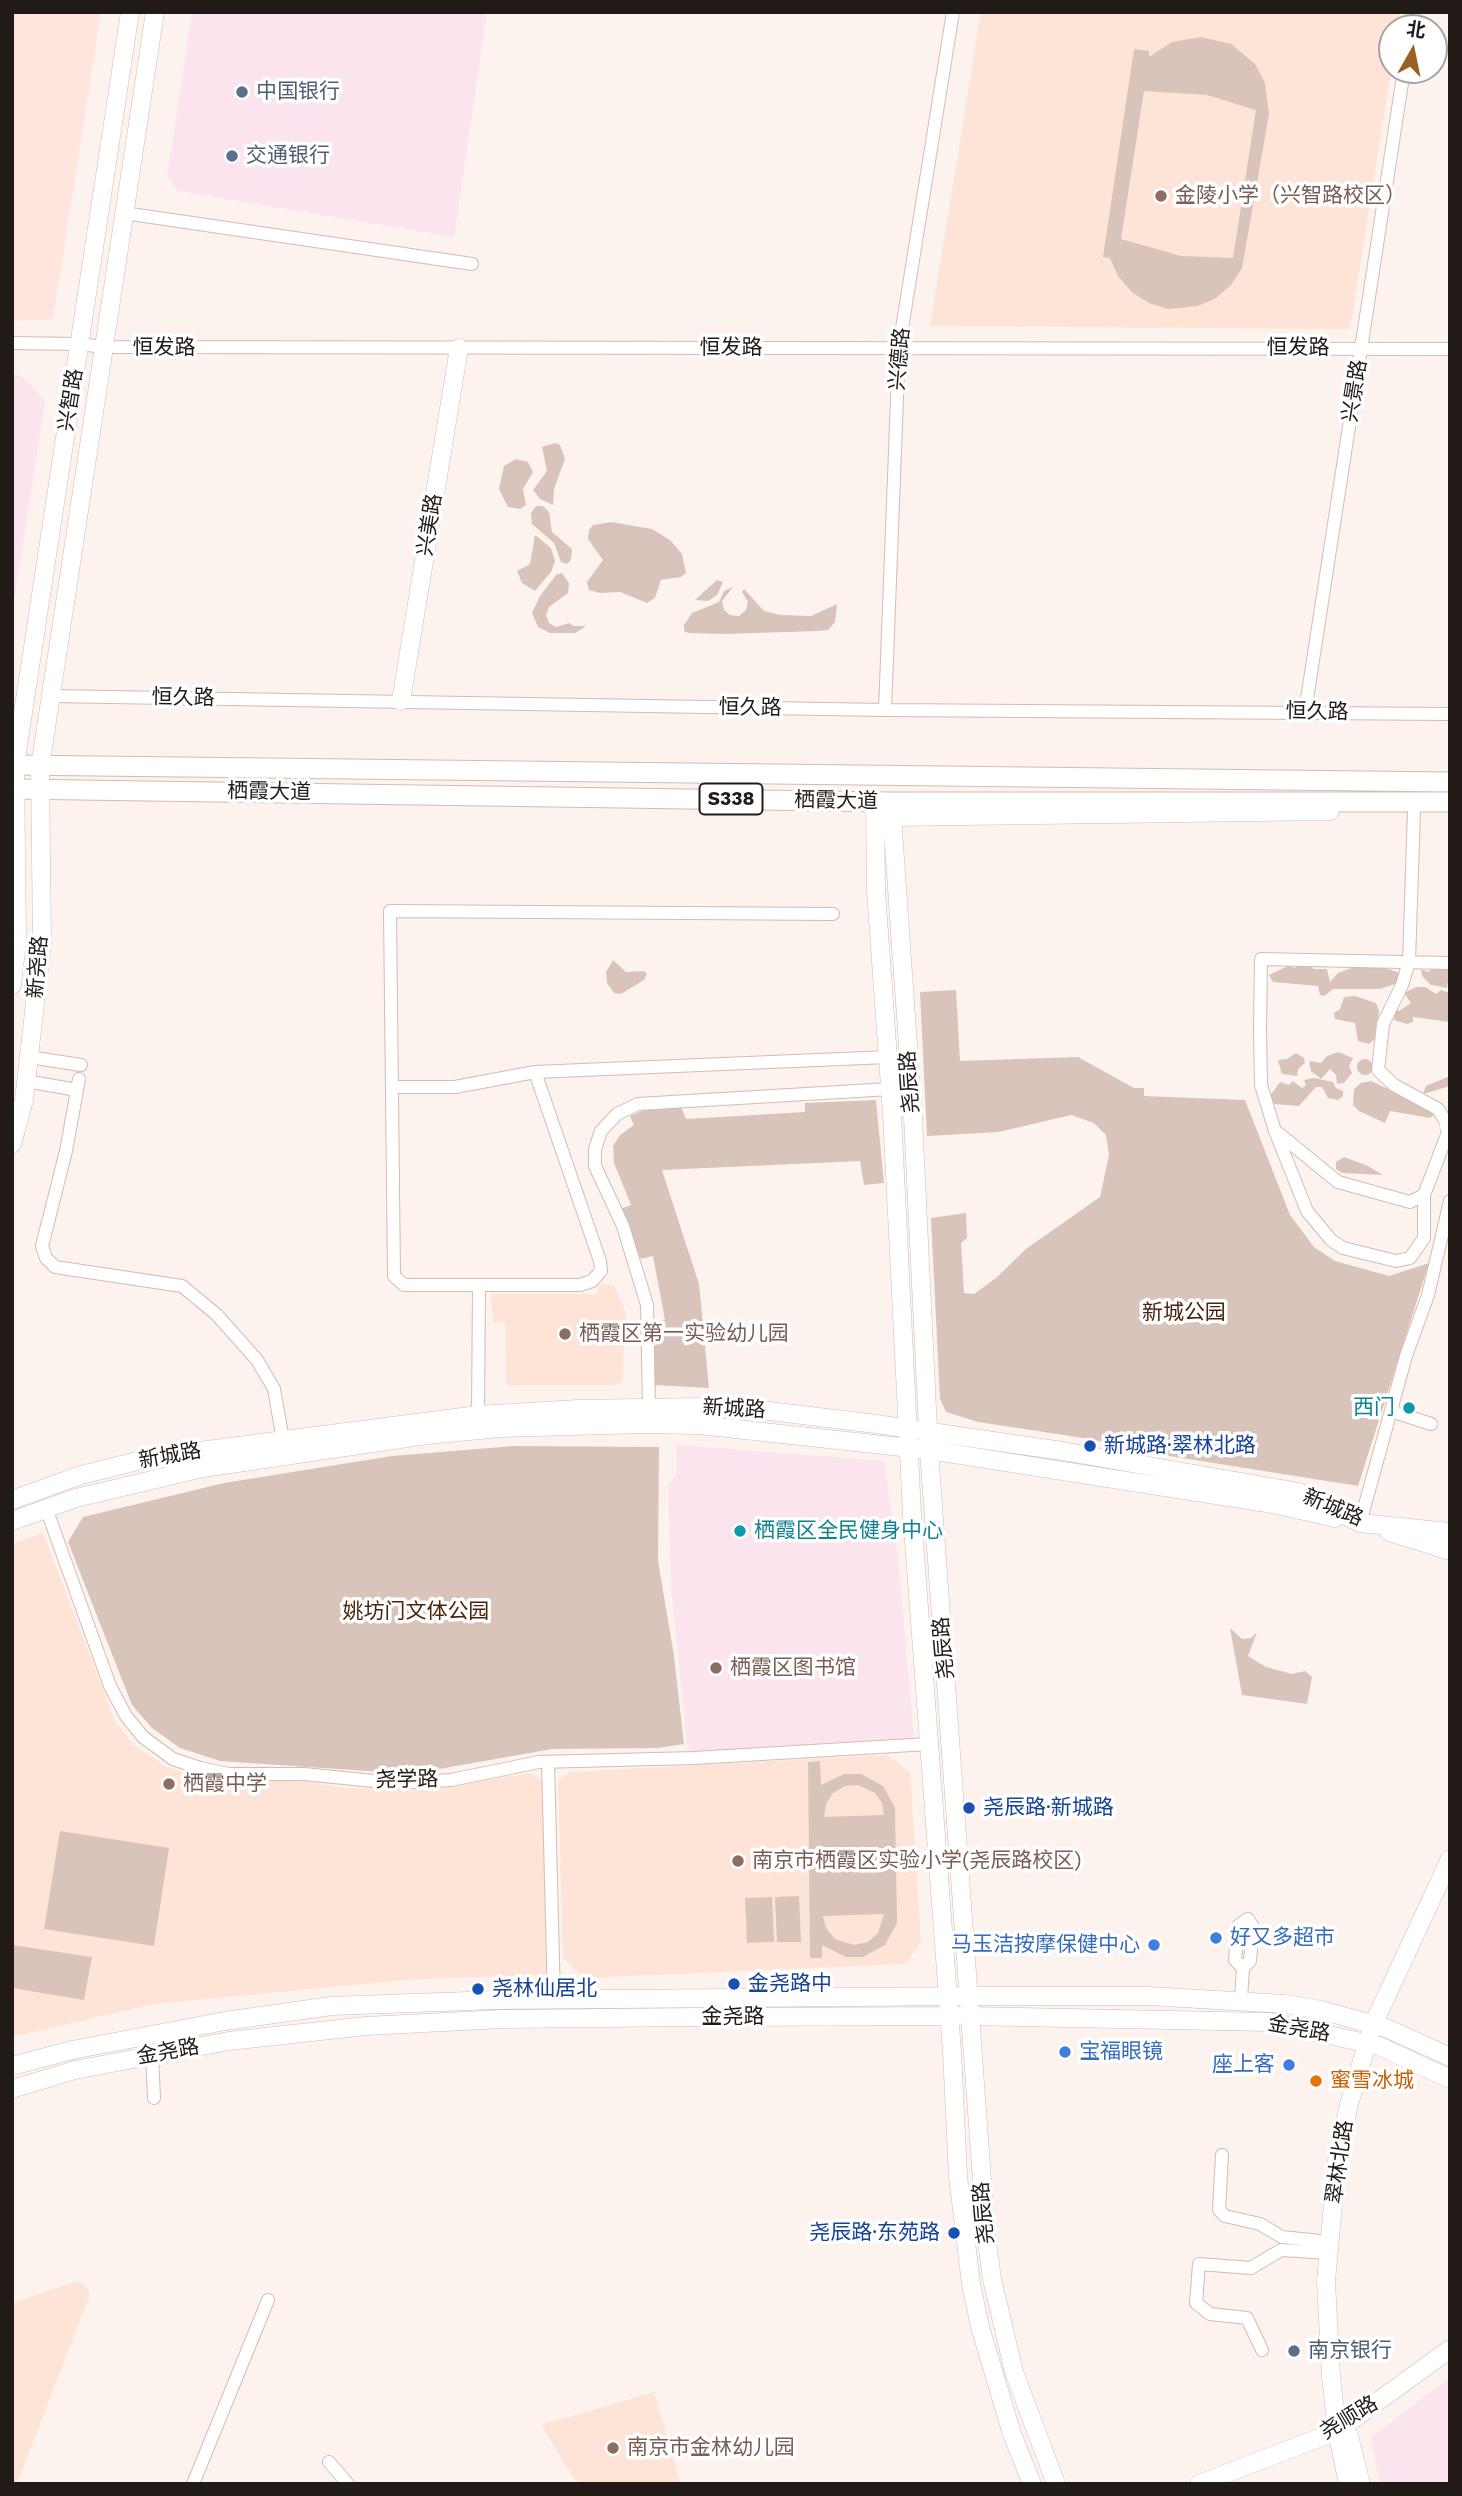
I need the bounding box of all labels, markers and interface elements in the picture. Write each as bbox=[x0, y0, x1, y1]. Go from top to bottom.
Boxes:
north arrow bbox=[1378, 14, 1448, 84]
text: 北 bbox=[1405, 17, 1427, 43]
place label: 中国银行 bbox=[256, 79, 340, 105]
marker: 中国银行 bbox=[234, 84, 250, 100]
place label: 交通银行 bbox=[246, 143, 330, 169]
marker: 交通银行 bbox=[224, 148, 240, 164]
place label: 金陵小学（兴智路校区） bbox=[1175, 183, 1406, 209]
marker: 金陵小学（兴智路校区） bbox=[1153, 188, 1169, 204]
street label: 兴德路 bbox=[885, 327, 915, 391]
street label: 恒发路 bbox=[133, 335, 195, 361]
street label: 恒发路 bbox=[700, 335, 762, 361]
street label: 恒发路 bbox=[1267, 335, 1329, 361]
street label: 兴景路 bbox=[1338, 358, 1372, 424]
street label: 兴智路 bbox=[54, 367, 88, 433]
street label: 兴美路 bbox=[413, 492, 447, 558]
street label: 恒久路 bbox=[151, 685, 215, 711]
street label: 恒久路 bbox=[718, 695, 782, 721]
street label: 恒久路 bbox=[1285, 699, 1349, 725]
street label: 栖霞大道 bbox=[227, 779, 311, 805]
road number: S338 bbox=[700, 784, 762, 814]
street label: 栖霞大道 bbox=[794, 788, 878, 814]
street label: 新尧路 bbox=[23, 935, 53, 999]
street label: 尧辰路 bbox=[895, 1050, 925, 1114]
park label: 新城公园 bbox=[1142, 1300, 1226, 1326]
place label: 栖霞区第一实验幼儿园 bbox=[579, 1321, 789, 1347]
marker: 栖霞区第一实验幼儿园 bbox=[557, 1326, 573, 1342]
street label: 新城路 bbox=[702, 1395, 766, 1423]
place label: 西门 bbox=[1353, 1395, 1395, 1421]
marker: 西门 bbox=[1401, 1400, 1417, 1416]
place label: 新城路·翠林北路 bbox=[1104, 1433, 1256, 1459]
street label: 新城路 bbox=[137, 1438, 203, 1474]
marker: 新城路·翠林北路 bbox=[1082, 1438, 1098, 1454]
street label: 新城路 bbox=[1299, 1484, 1367, 1532]
place label: 栖霞区全民健身中心 bbox=[754, 1518, 943, 1544]
marker: 栖霞区全民健身中心 bbox=[732, 1523, 748, 1539]
park label: 姚坊门文体公园 bbox=[343, 1599, 489, 1625]
street label: 尧辰路 bbox=[929, 1616, 959, 1680]
place label: 栖霞区图书馆 bbox=[730, 1655, 856, 1681]
marker: 栖霞区图书馆 bbox=[708, 1660, 724, 1676]
street label: 尧学路 bbox=[375, 1767, 439, 1793]
place label: 栖霞中学 bbox=[183, 1771, 267, 1797]
marker: 栖霞中学 bbox=[161, 1776, 177, 1792]
place label: 尧辰路·新城路 bbox=[983, 1795, 1114, 1821]
marker: 尧辰路·新城路 bbox=[961, 1800, 977, 1816]
place label: 南京市栖霞区实验小学(尧辰路校区) bbox=[752, 1848, 1082, 1874]
marker: 南京市栖霞区实验小学(尧辰路校区) bbox=[730, 1853, 746, 1869]
place label: 好又多超市 bbox=[1230, 1925, 1335, 1951]
marker: 好又多超市 bbox=[1208, 1930, 1224, 1946]
place label: 马玉洁按摩保健中心 bbox=[951, 1932, 1140, 1958]
marker: 马玉洁按摩保健中心 bbox=[1146, 1937, 1162, 1953]
place label: 金尧路中 bbox=[748, 1971, 832, 1997]
place label: 尧林仙居北 bbox=[492, 1976, 597, 2002]
marker: 金尧路中 bbox=[726, 1976, 742, 1992]
marker: 尧林仙居北 bbox=[470, 1981, 486, 1997]
street label: 金尧路 bbox=[702, 2004, 764, 2030]
street label: 金尧路 bbox=[1266, 2011, 1332, 2047]
street label: 金尧路 bbox=[135, 2034, 201, 2070]
place label: 宝福眼镜 bbox=[1079, 2039, 1163, 2065]
marker: 宝福眼镜 bbox=[1057, 2044, 1073, 2060]
place label: 座上客 bbox=[1212, 2052, 1275, 2078]
marker: 座上客 bbox=[1281, 2057, 1297, 2073]
place label: 蜜雪冰城 bbox=[1330, 2068, 1414, 2094]
marker: 蜜雪冰城 bbox=[1308, 2073, 1324, 2089]
street label: 翠林北路 bbox=[1322, 2119, 1358, 2205]
street label: 尧辰路 bbox=[969, 2181, 999, 2245]
place label: 尧辰路·东苑路 bbox=[809, 2220, 940, 2246]
marker: 尧辰路·东苑路 bbox=[946, 2225, 962, 2241]
place label: 南京银行 bbox=[1308, 2338, 1392, 2364]
marker: 南京银行 bbox=[1286, 2343, 1302, 2359]
street label: 尧顺路 bbox=[1316, 2391, 1382, 2445]
place label: 南京市金林幼儿园 bbox=[627, 2435, 795, 2461]
marker: 南京市金林幼儿园 bbox=[605, 2440, 621, 2456]

